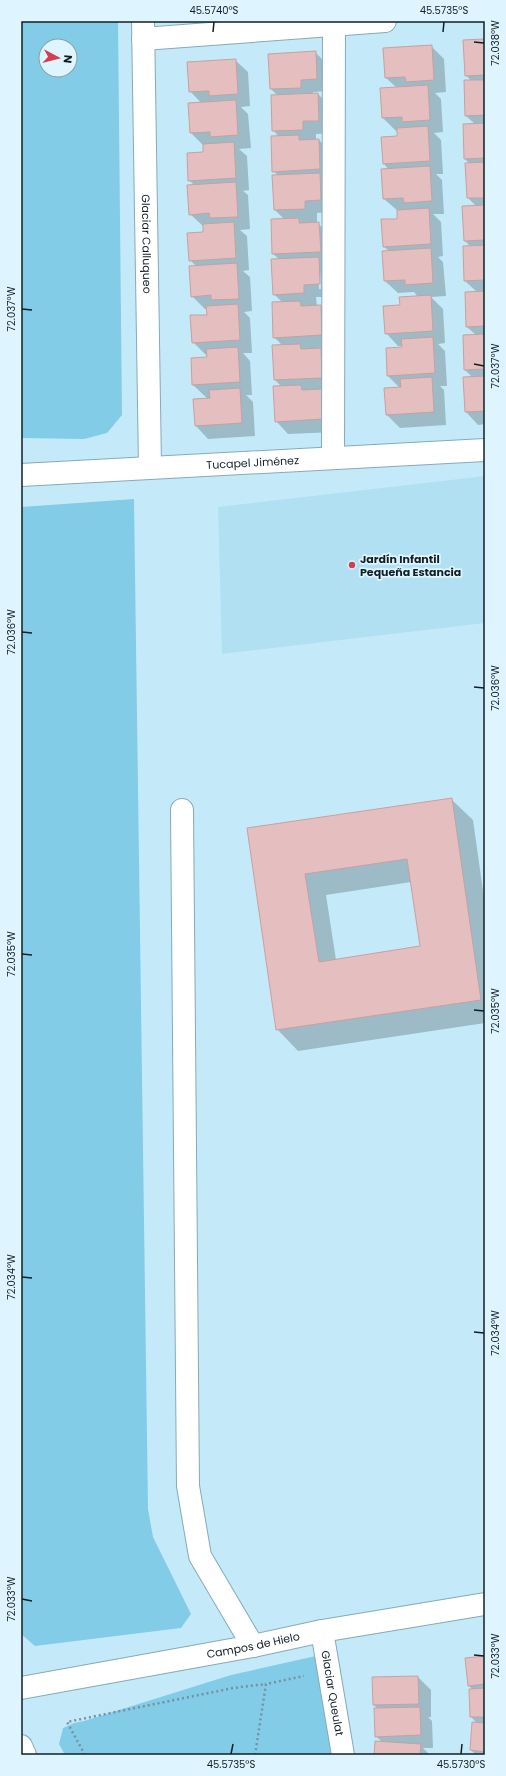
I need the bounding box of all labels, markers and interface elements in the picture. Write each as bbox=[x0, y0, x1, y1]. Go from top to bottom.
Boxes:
text: 45.5740°S bbox=[190, 3, 239, 18]
text: 45.5735°S bbox=[420, 3, 468, 18]
text: 72.038°W bbox=[488, 20, 503, 66]
north arrow bbox=[38, 38, 78, 78]
text: N bbox=[59, 54, 76, 64]
street label: Glaciar Calluqueo bbox=[138, 194, 155, 294]
text: 72.037°W bbox=[4, 286, 19, 331]
text: 72.037°W bbox=[488, 343, 503, 388]
street label: Tucapel Jiménez bbox=[206, 452, 299, 473]
place label: Jardín Infantil Pequeña Estancia bbox=[360, 551, 461, 580]
marker: Jardín Infantil Pequeña Estancia bbox=[347, 560, 357, 570]
text: 72.036°W bbox=[4, 609, 19, 655]
text: 72.036°W bbox=[488, 665, 503, 711]
text: 72.035°W bbox=[4, 931, 19, 977]
text: 72.035°W bbox=[488, 988, 503, 1034]
text: 72.034°W bbox=[4, 1254, 19, 1300]
text: 72.034°W bbox=[488, 1310, 503, 1356]
text: 72.033°W bbox=[4, 1576, 19, 1622]
street label: Campos de Hielo bbox=[205, 1628, 301, 1662]
text: 72.033°W bbox=[488, 1633, 503, 1679]
street label: Glaciar Queulat bbox=[317, 1649, 348, 1737]
text: 45.5735°S bbox=[207, 1757, 255, 1772]
text: 45.5730°S bbox=[437, 1757, 485, 1772]

